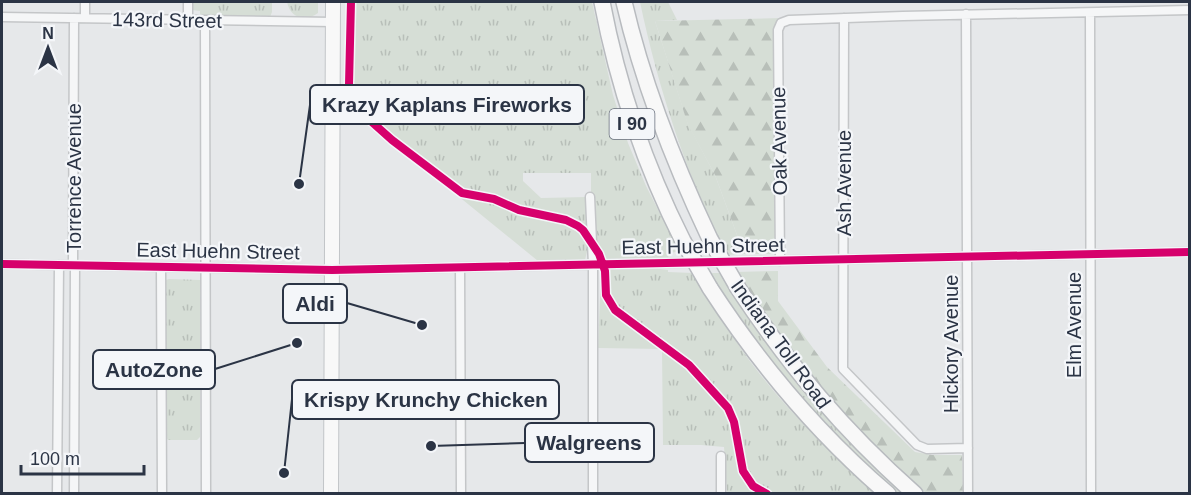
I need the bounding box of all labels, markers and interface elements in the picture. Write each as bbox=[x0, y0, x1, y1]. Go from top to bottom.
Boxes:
street label: 143rd Street bbox=[112, 8, 223, 32]
north arrow bbox=[18, 18, 78, 78]
text: N bbox=[42, 25, 54, 42]
callout: Krazy Kaplans Fireworks bbox=[310, 85, 584, 124]
street label: Oak Avenue bbox=[767, 87, 791, 195]
text: Krazy Kaplans Fireworks bbox=[322, 93, 572, 116]
street label: Torrence Avenue bbox=[63, 103, 85, 253]
road number: I 90 bbox=[610, 109, 654, 139]
street label: Ash Avenue bbox=[833, 130, 855, 236]
street label: East Huehn Street bbox=[621, 234, 785, 258]
street label: East Huehn Street bbox=[136, 239, 300, 263]
street label: Elm Avenue bbox=[1063, 272, 1085, 378]
street label: Indiana Toll Road bbox=[727, 275, 835, 413]
street label: Hickory Avenue bbox=[940, 275, 962, 413]
callout: Aldi bbox=[283, 284, 347, 323]
text: Aldi bbox=[295, 292, 335, 315]
callout: AutoZone bbox=[93, 350, 215, 389]
text: AutoZone bbox=[105, 358, 203, 381]
callout: Krispy Krunchy Chicken bbox=[292, 380, 559, 419]
text: Krispy Krunchy Chicken bbox=[304, 388, 548, 411]
callout: Walgreens bbox=[525, 423, 654, 462]
text: Walgreens bbox=[536, 431, 642, 454]
scale bar bbox=[21, 438, 144, 476]
text: 100 m bbox=[30, 449, 80, 469]

